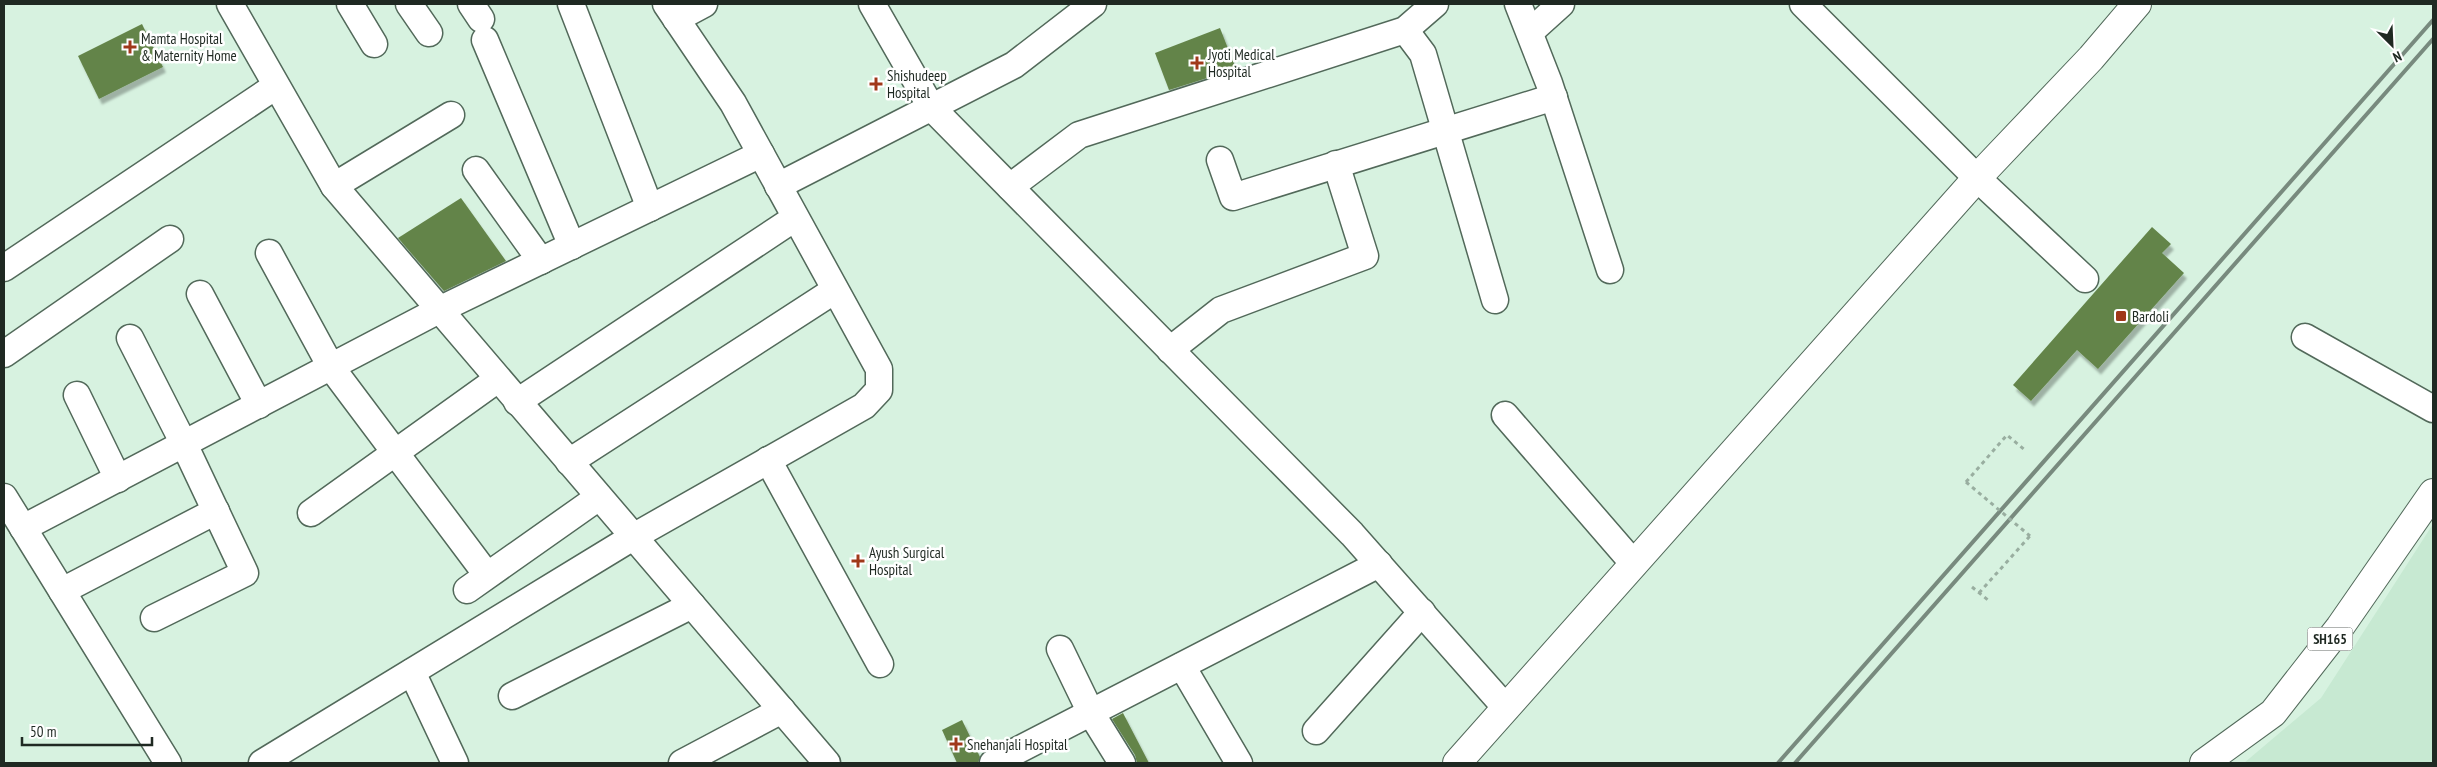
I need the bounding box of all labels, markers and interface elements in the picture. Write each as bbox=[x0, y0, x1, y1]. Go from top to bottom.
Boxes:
north arrow bbox=[2367, 20, 2417, 70]
place label: Mamta Hospital & Maternity Home bbox=[141, 29, 237, 65]
marker: Mamta Hospital & Maternity Home bbox=[123, 40, 137, 54]
place label: Jyoti Medical Hospital bbox=[1207, 45, 1275, 81]
text: N bbox=[2390, 47, 2404, 67]
marker: Jyoti Medical Hospital bbox=[1190, 56, 1204, 70]
place label: Shishudeep Hospital bbox=[887, 66, 947, 102]
marker: Shishudeep Hospital bbox=[869, 77, 883, 91]
place label: Bardoli bbox=[2132, 307, 2169, 326]
marker: Bardoli bbox=[2114, 309, 2128, 323]
place label: Ayush Surgical Hospital bbox=[869, 543, 945, 579]
marker: Ayush Surgical Hospital bbox=[851, 554, 865, 568]
road number: SH165 bbox=[2308, 628, 2352, 650]
scale bar bbox=[22, 714, 152, 746]
text: 50 m bbox=[30, 722, 56, 741]
place label: Snehanjali Hospital bbox=[967, 735, 1068, 754]
marker: Snehanjali Hospital bbox=[949, 737, 963, 751]

